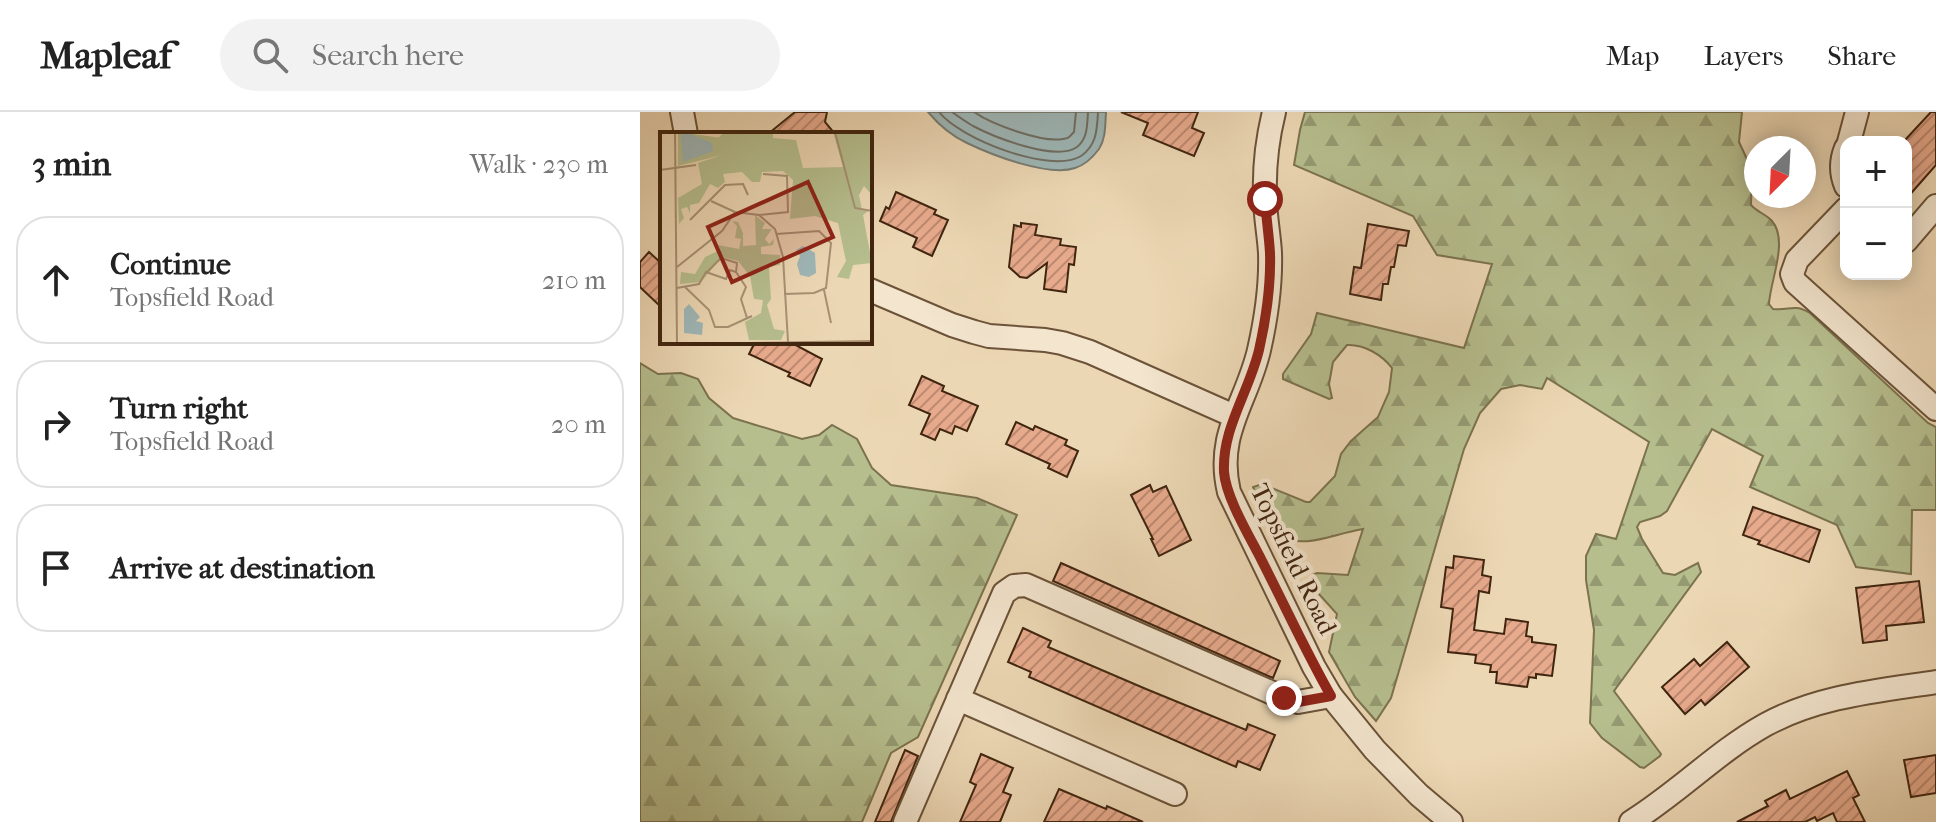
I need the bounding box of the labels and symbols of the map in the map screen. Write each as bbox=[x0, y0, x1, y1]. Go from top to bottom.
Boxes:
inset map bbox=[660, 132, 872, 344]
north arrow bbox=[1744, 136, 1816, 208]
route start bbox=[1247, 181, 1283, 217]
street label: Topsfield Road bbox=[1244, 479, 1344, 640]
route end bbox=[1266, 680, 1302, 716]

